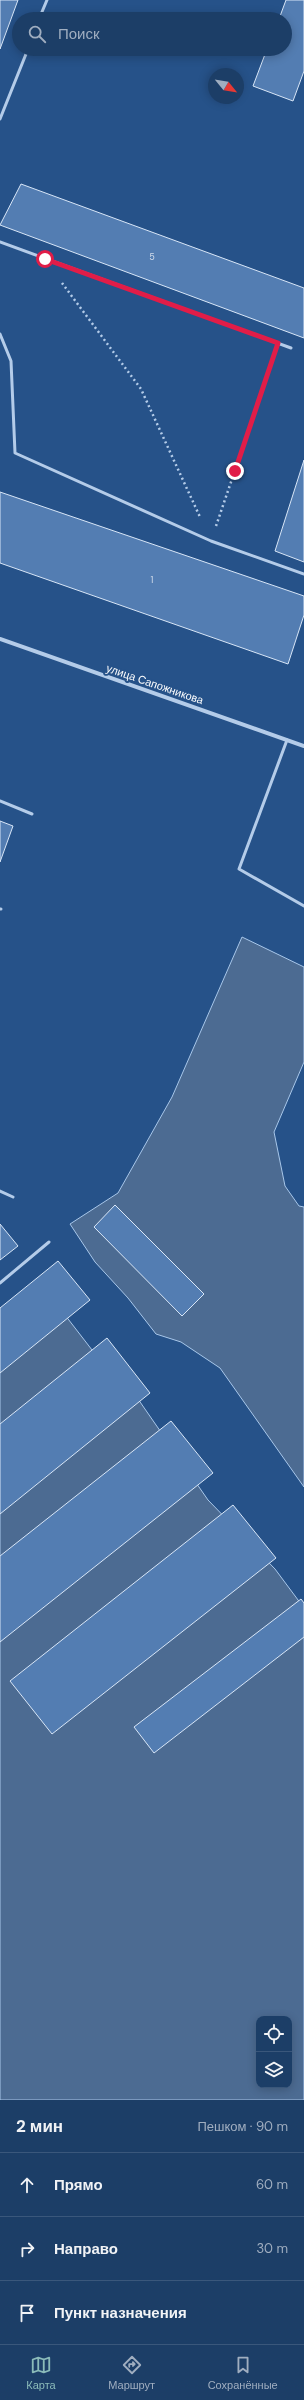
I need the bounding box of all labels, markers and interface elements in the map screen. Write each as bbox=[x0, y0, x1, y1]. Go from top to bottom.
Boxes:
search box bbox=[12, 12, 292, 56]
icon: search bbox=[26, 23, 48, 45]
text: Поиск bbox=[58, 24, 100, 44]
north arrow bbox=[208, 68, 244, 104]
route start bbox=[36, 250, 54, 268]
house number: 5 bbox=[149, 251, 155, 263]
route end bbox=[226, 462, 244, 480]
house number: 1 bbox=[151, 574, 154, 586]
street label: улица Сапожникова bbox=[105, 661, 206, 707]
map controls bbox=[256, 2016, 292, 2088]
button: locate bbox=[256, 2016, 292, 2052]
button: layers bbox=[256, 2052, 292, 2088]
text: 2 мин bbox=[16, 2115, 63, 2137]
text: Пешком · 90 m bbox=[197, 2118, 288, 2135]
icon: ahead bbox=[16, 2174, 38, 2196]
text: Прямо bbox=[54, 2175, 103, 2195]
text: 60 m bbox=[256, 2176, 288, 2193]
icon: right bbox=[16, 2238, 38, 2260]
text: Направо bbox=[54, 2239, 118, 2259]
text: 30 m bbox=[256, 2240, 288, 2257]
icon: arrive bbox=[16, 2302, 38, 2324]
text: Пункт назначения bbox=[54, 2303, 187, 2323]
tab: Карта bbox=[26, 2354, 56, 2392]
tab: Маршрут bbox=[108, 2354, 155, 2392]
tab: Сохранённые bbox=[208, 2354, 278, 2392]

